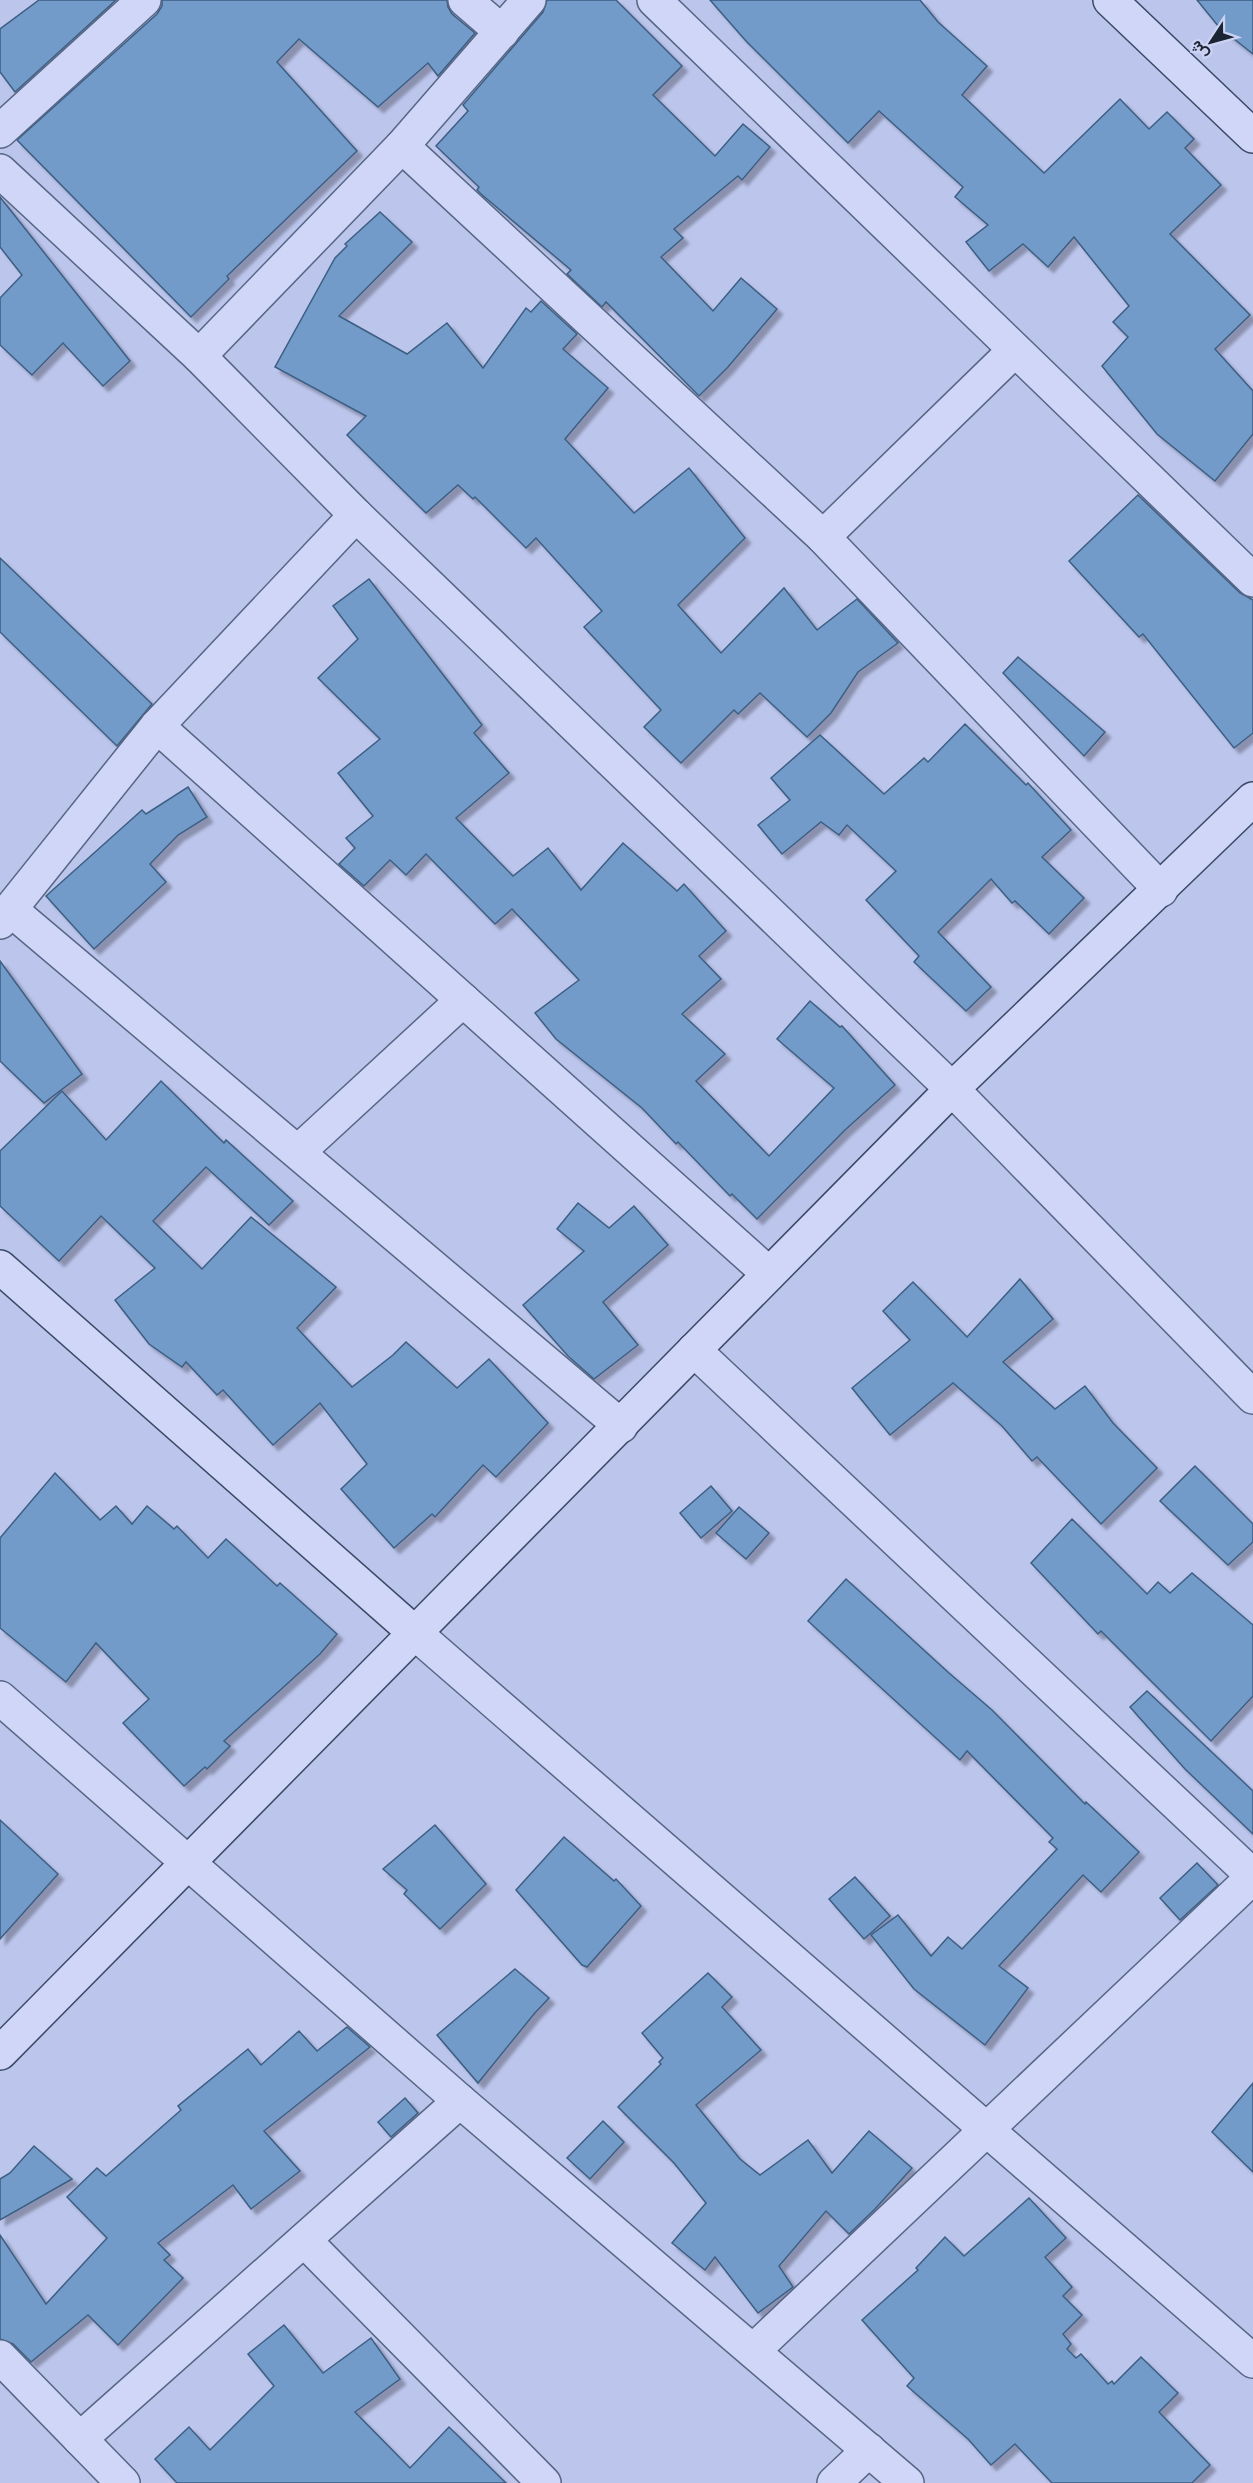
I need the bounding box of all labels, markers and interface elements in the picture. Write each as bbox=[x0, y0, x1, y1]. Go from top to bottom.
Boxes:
north arrow bbox=[1181, 12, 1241, 72]
text: ش bbox=[1186, 37, 1213, 64]

